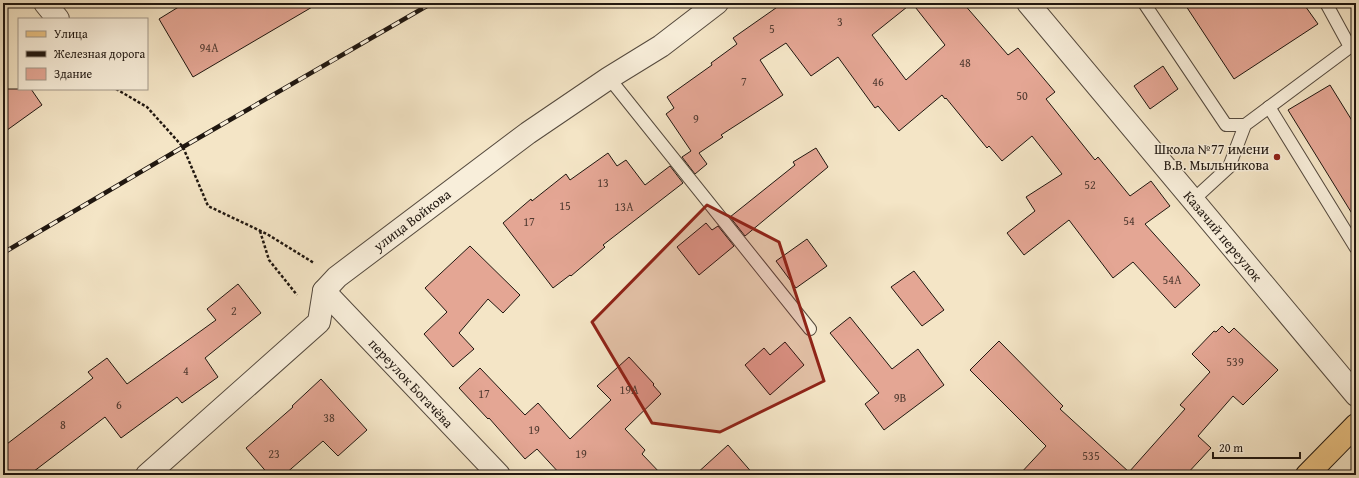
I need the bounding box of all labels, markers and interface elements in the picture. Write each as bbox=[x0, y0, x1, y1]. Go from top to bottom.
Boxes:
house number: 3 bbox=[837, 13, 843, 30]
legend bbox=[18, 18, 148, 90]
house number: 5 bbox=[769, 20, 775, 37]
text: Улица bbox=[54, 25, 88, 42]
house number: 94А bbox=[200, 39, 219, 56]
text: Железная дорога bbox=[53, 45, 145, 62]
house number: 48 bbox=[959, 54, 971, 71]
text: Здание bbox=[54, 65, 93, 82]
house number: 7 bbox=[741, 73, 747, 90]
house number: 46 bbox=[872, 73, 884, 90]
house number: 50 bbox=[1016, 87, 1028, 104]
house number: 9 bbox=[693, 110, 699, 127]
place label: Школа №77 имени В.В. Мыльникова bbox=[1154, 139, 1269, 175]
marker: Школа №77 имени В.В. Мыльникова bbox=[1272, 152, 1282, 162]
house number: 13 bbox=[597, 174, 609, 191]
house number: 52 bbox=[1084, 176, 1096, 193]
street label: улица Войкова bbox=[368, 184, 455, 256]
street label: Казачий переулок bbox=[1179, 186, 1267, 286]
house number: 15 bbox=[559, 197, 571, 214]
house number: 13А bbox=[615, 198, 634, 215]
house number: 54 bbox=[1123, 212, 1135, 229]
house number: 17 bbox=[523, 213, 535, 230]
house number: 54А bbox=[1163, 271, 1182, 288]
house number: 2 bbox=[231, 302, 237, 319]
street label: переулок Богачёва bbox=[364, 334, 458, 433]
house number: 539 bbox=[1226, 353, 1244, 370]
house number: 4 bbox=[183, 362, 189, 379]
house number: 19А bbox=[620, 381, 639, 398]
house number: 17 bbox=[478, 385, 490, 402]
house number: 9В bbox=[894, 389, 906, 406]
house number: 6 bbox=[116, 396, 122, 413]
house number: 38 bbox=[323, 409, 335, 426]
house number: 8 bbox=[60, 416, 66, 433]
house number: 19 bbox=[528, 421, 540, 438]
scale bar bbox=[1213, 434, 1300, 460]
text: 20 m bbox=[1219, 439, 1243, 456]
house number: 23 bbox=[268, 445, 280, 462]
house number: 19 bbox=[575, 445, 587, 462]
house number: 535 bbox=[1082, 447, 1100, 464]

